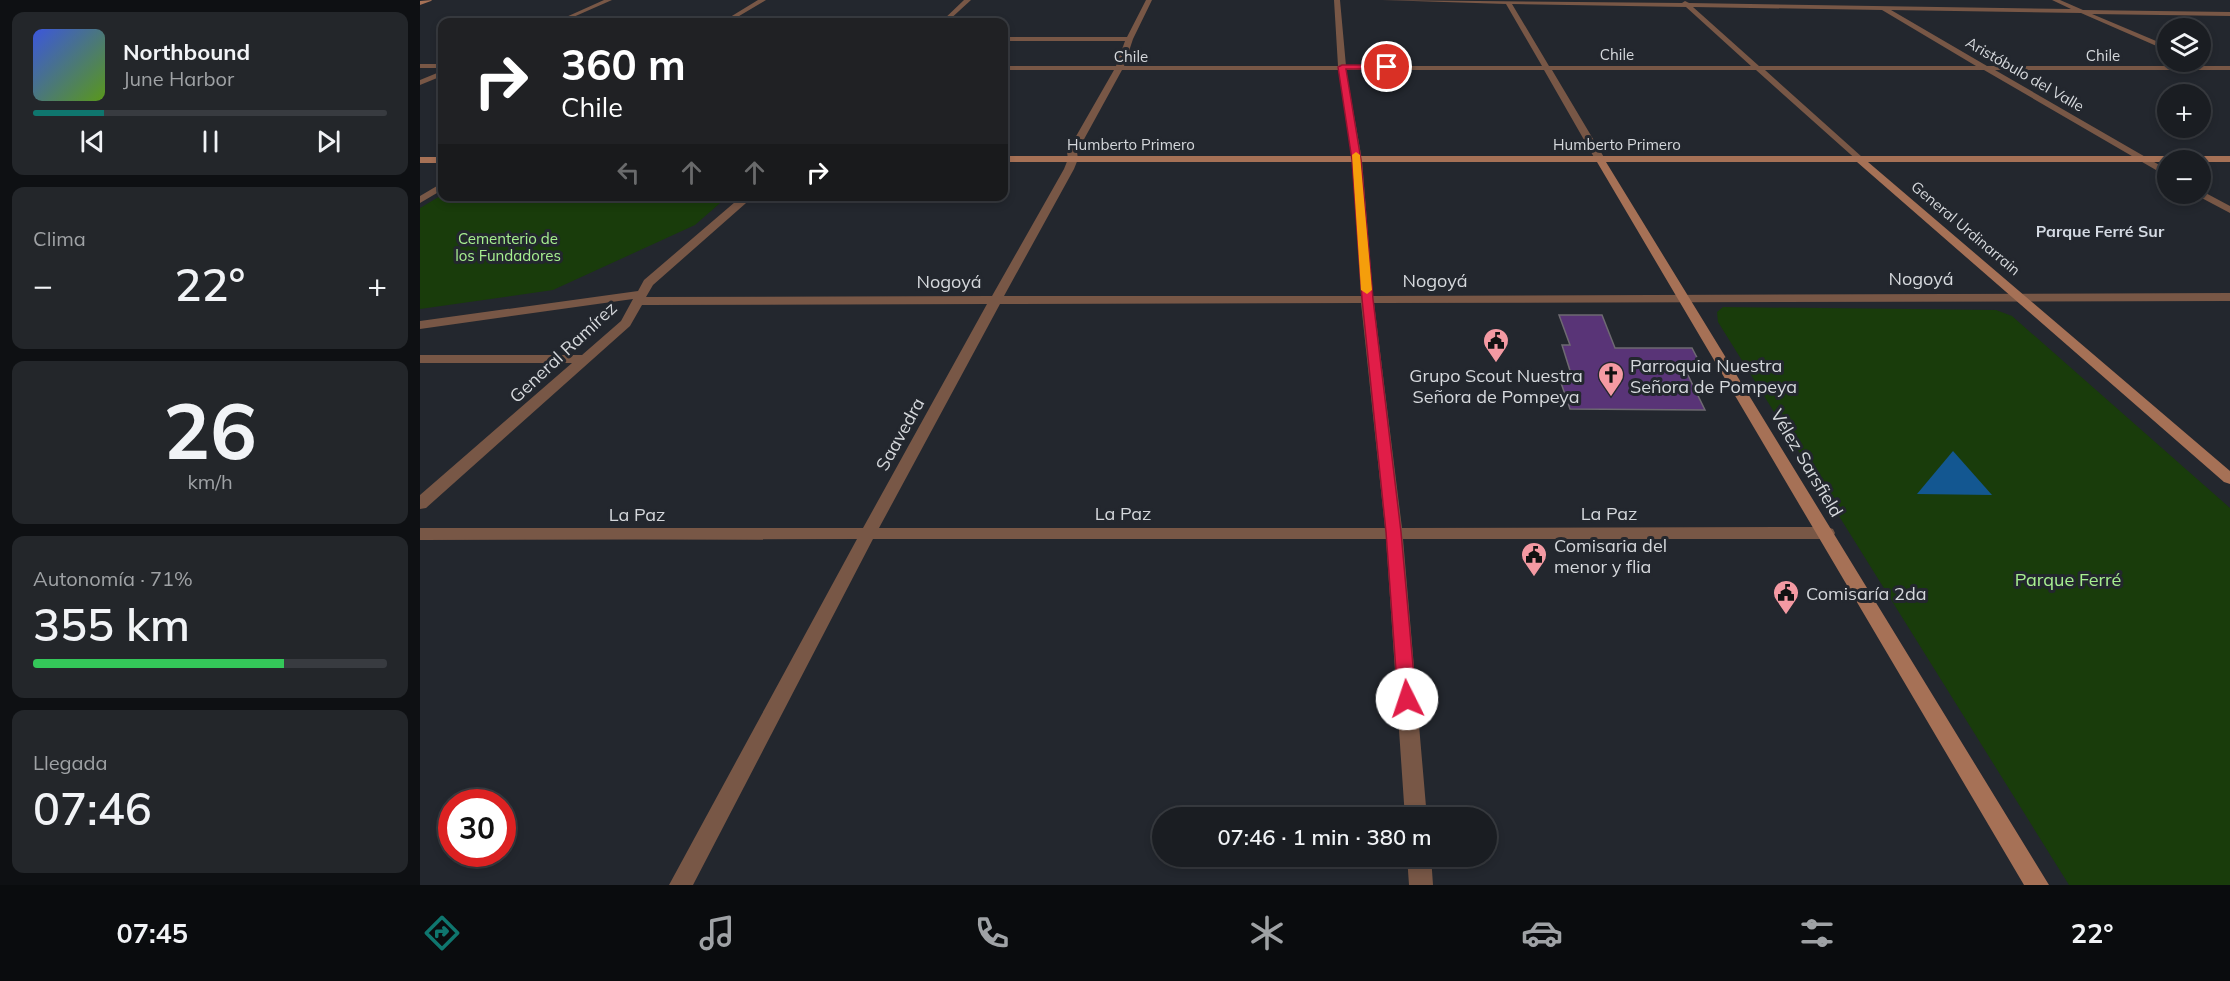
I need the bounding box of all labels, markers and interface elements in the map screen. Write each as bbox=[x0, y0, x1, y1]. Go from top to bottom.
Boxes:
map controls bbox=[2157, 18, 2211, 204]
button: layers bbox=[2157, 18, 2211, 72]
street label: Aristóbulo del Valle bbox=[1962, 32, 2088, 116]
text: Northbound bbox=[123, 38, 250, 66]
text: 360 m bbox=[561, 38, 686, 91]
pin bbox=[1361, 41, 1412, 92]
icon: right bbox=[462, 42, 540, 120]
street label: Chile bbox=[1600, 45, 1634, 64]
street label: Chile bbox=[2086, 46, 2120, 65]
street label: Chile bbox=[1114, 47, 1148, 66]
icon: arrive bbox=[1370, 50, 1403, 83]
text: June Harbor bbox=[123, 66, 234, 91]
button: + bbox=[2157, 84, 2211, 138]
text: Chile bbox=[561, 90, 623, 124]
icon: previous bbox=[76, 125, 109, 158]
icon: pause bbox=[194, 125, 227, 158]
icon: next bbox=[312, 125, 345, 158]
street label: Humberto Primero bbox=[1067, 135, 1195, 154]
street label: Humberto Primero bbox=[1553, 135, 1681, 154]
button: − bbox=[2157, 150, 2211, 204]
icon: left bbox=[612, 156, 645, 189]
icon: ahead bbox=[675, 156, 708, 189]
icon: ahead bbox=[738, 156, 771, 189]
icon: right bbox=[801, 156, 834, 189]
street label: General Urdinarrain bbox=[1908, 177, 2024, 279]
district label: Parque Ferré Sur bbox=[2036, 221, 2165, 241]
text: Clima bbox=[33, 226, 86, 251]
park label: Cementerio de los Fundadores bbox=[455, 229, 561, 265]
text: 22° bbox=[175, 256, 245, 312]
text: − bbox=[33, 264, 53, 305]
text: + bbox=[367, 264, 387, 305]
street label: Nogoyá bbox=[1888, 267, 1954, 290]
street label: Nogoyá bbox=[1402, 269, 1468, 292]
street label: Nogoyá bbox=[916, 270, 982, 293]
street label: General Ramírez bbox=[505, 296, 621, 408]
public building icon: Grupo Scout Nuestra Señora de Pompeya bbox=[1481, 326, 1511, 364]
place label: Parroquia Nuestra Señora de Pompeya bbox=[1630, 354, 1797, 398]
church icon: Parroquia Nuestra Señora de Pompeya bbox=[1596, 360, 1626, 398]
place label: Grupo Scout Nuestra Señora de Pompeya bbox=[1409, 364, 1583, 408]
text: 26 bbox=[163, 381, 257, 479]
street label: Saavedra bbox=[871, 393, 929, 475]
street label: Vélez Sarsfield bbox=[1766, 405, 1848, 521]
text: km/h bbox=[187, 469, 233, 494]
street label: La Paz bbox=[1095, 502, 1151, 525]
street label: La Paz bbox=[1581, 502, 1637, 525]
street label: La Paz bbox=[609, 503, 665, 526]
place label: Comisaria del menor y flia bbox=[1554, 534, 1667, 578]
public building icon: Comisaria del menor y flia bbox=[1519, 540, 1549, 578]
text: Autonomía · 71% bbox=[33, 566, 193, 591]
park label: Parque Ferré bbox=[2015, 568, 2121, 591]
public building icon: Comisaría 2da bbox=[1771, 578, 1801, 616]
place label: Comisaría 2da bbox=[1806, 582, 1927, 605]
text: 355 km bbox=[33, 596, 190, 652]
position arrow bbox=[1375, 667, 1439, 731]
text: Llegada bbox=[33, 750, 108, 775]
text: 07:46 bbox=[33, 780, 152, 836]
speed limit sign: 30 bbox=[438, 789, 516, 867]
text: 07:46 · 1 min · 380 m bbox=[1217, 823, 1432, 851]
icon: directions bbox=[421, 912, 463, 954]
icon: music bbox=[696, 912, 738, 954]
icon: phone bbox=[971, 912, 1013, 954]
icon: climate bbox=[1246, 912, 1288, 954]
icon: car bbox=[1521, 912, 1563, 954]
icon: filters bbox=[1796, 912, 1838, 954]
text: 07:45 bbox=[116, 916, 188, 950]
text: 22° bbox=[2071, 916, 2113, 950]

